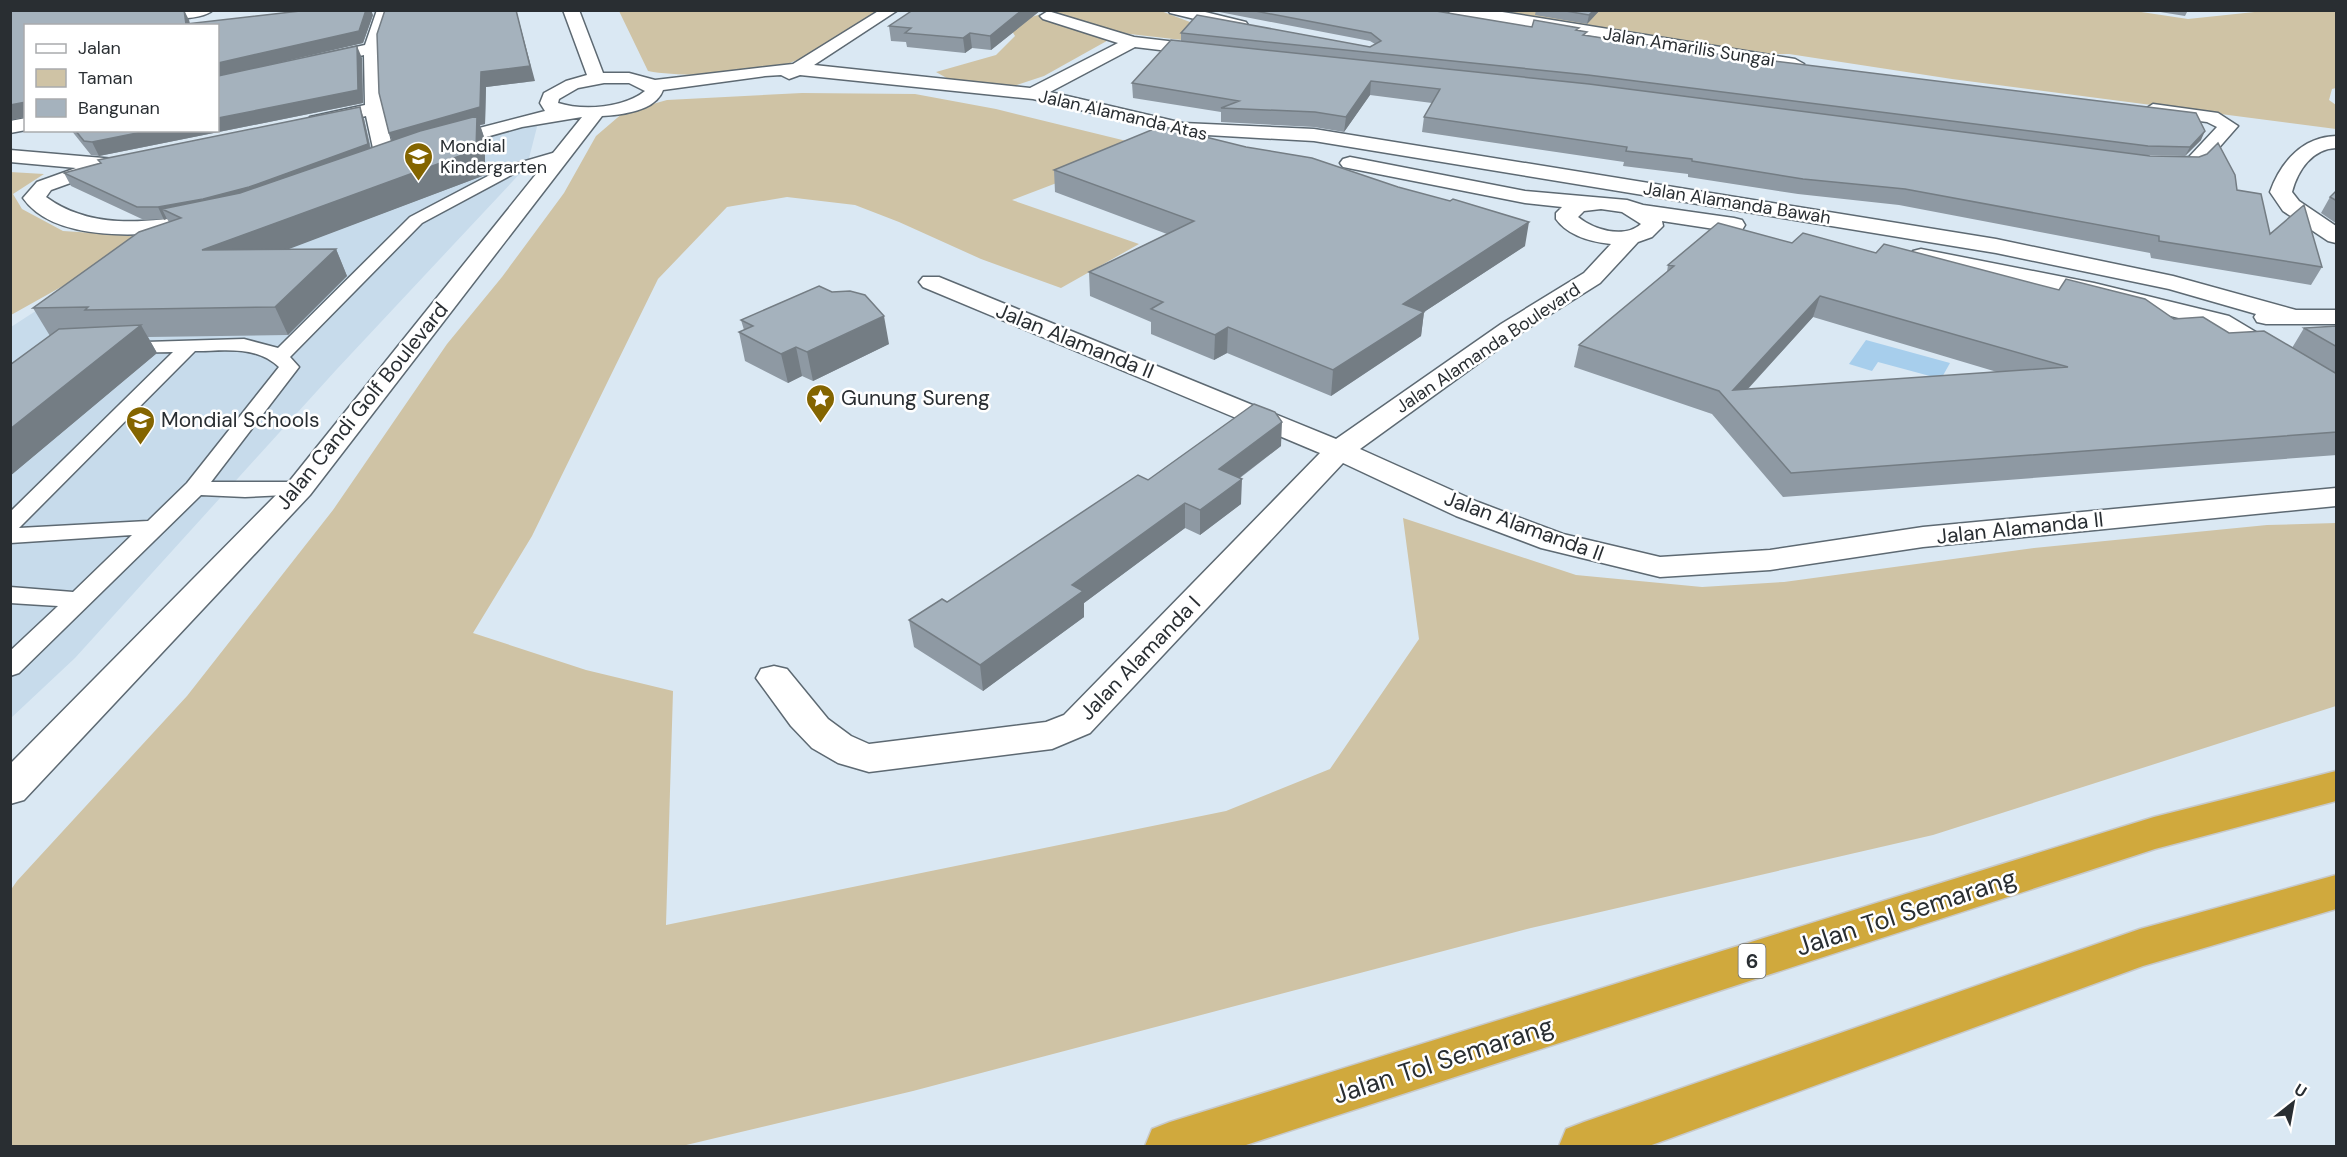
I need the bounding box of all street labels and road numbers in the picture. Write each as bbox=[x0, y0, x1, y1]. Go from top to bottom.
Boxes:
street label: Jalan Amarilis Sungai bbox=[1601, 22, 1777, 72]
street label: Jalan Alamanda Atas bbox=[1036, 84, 1210, 146]
street label: Jalan Alamanda Bawah bbox=[1642, 176, 1832, 230]
street label: Jalan Alamanda Boulevard bbox=[1391, 277, 1585, 419]
street label: Jalan Candi Golf Boulevard bbox=[269, 296, 455, 516]
street label: Jalan Alamanda II bbox=[992, 297, 1158, 385]
street label: Jalan Alamanda II bbox=[1440, 484, 1608, 568]
street label: Jalan Alamanda II bbox=[1935, 505, 2105, 551]
street label: Jalan Alamanda I bbox=[1073, 590, 1207, 726]
street label: Jalan Tol Semarang bbox=[1792, 860, 2020, 964]
road number: 6 bbox=[1738, 944, 1766, 978]
street label: Jalan Tol Semarang bbox=[1329, 1008, 1557, 1112]

